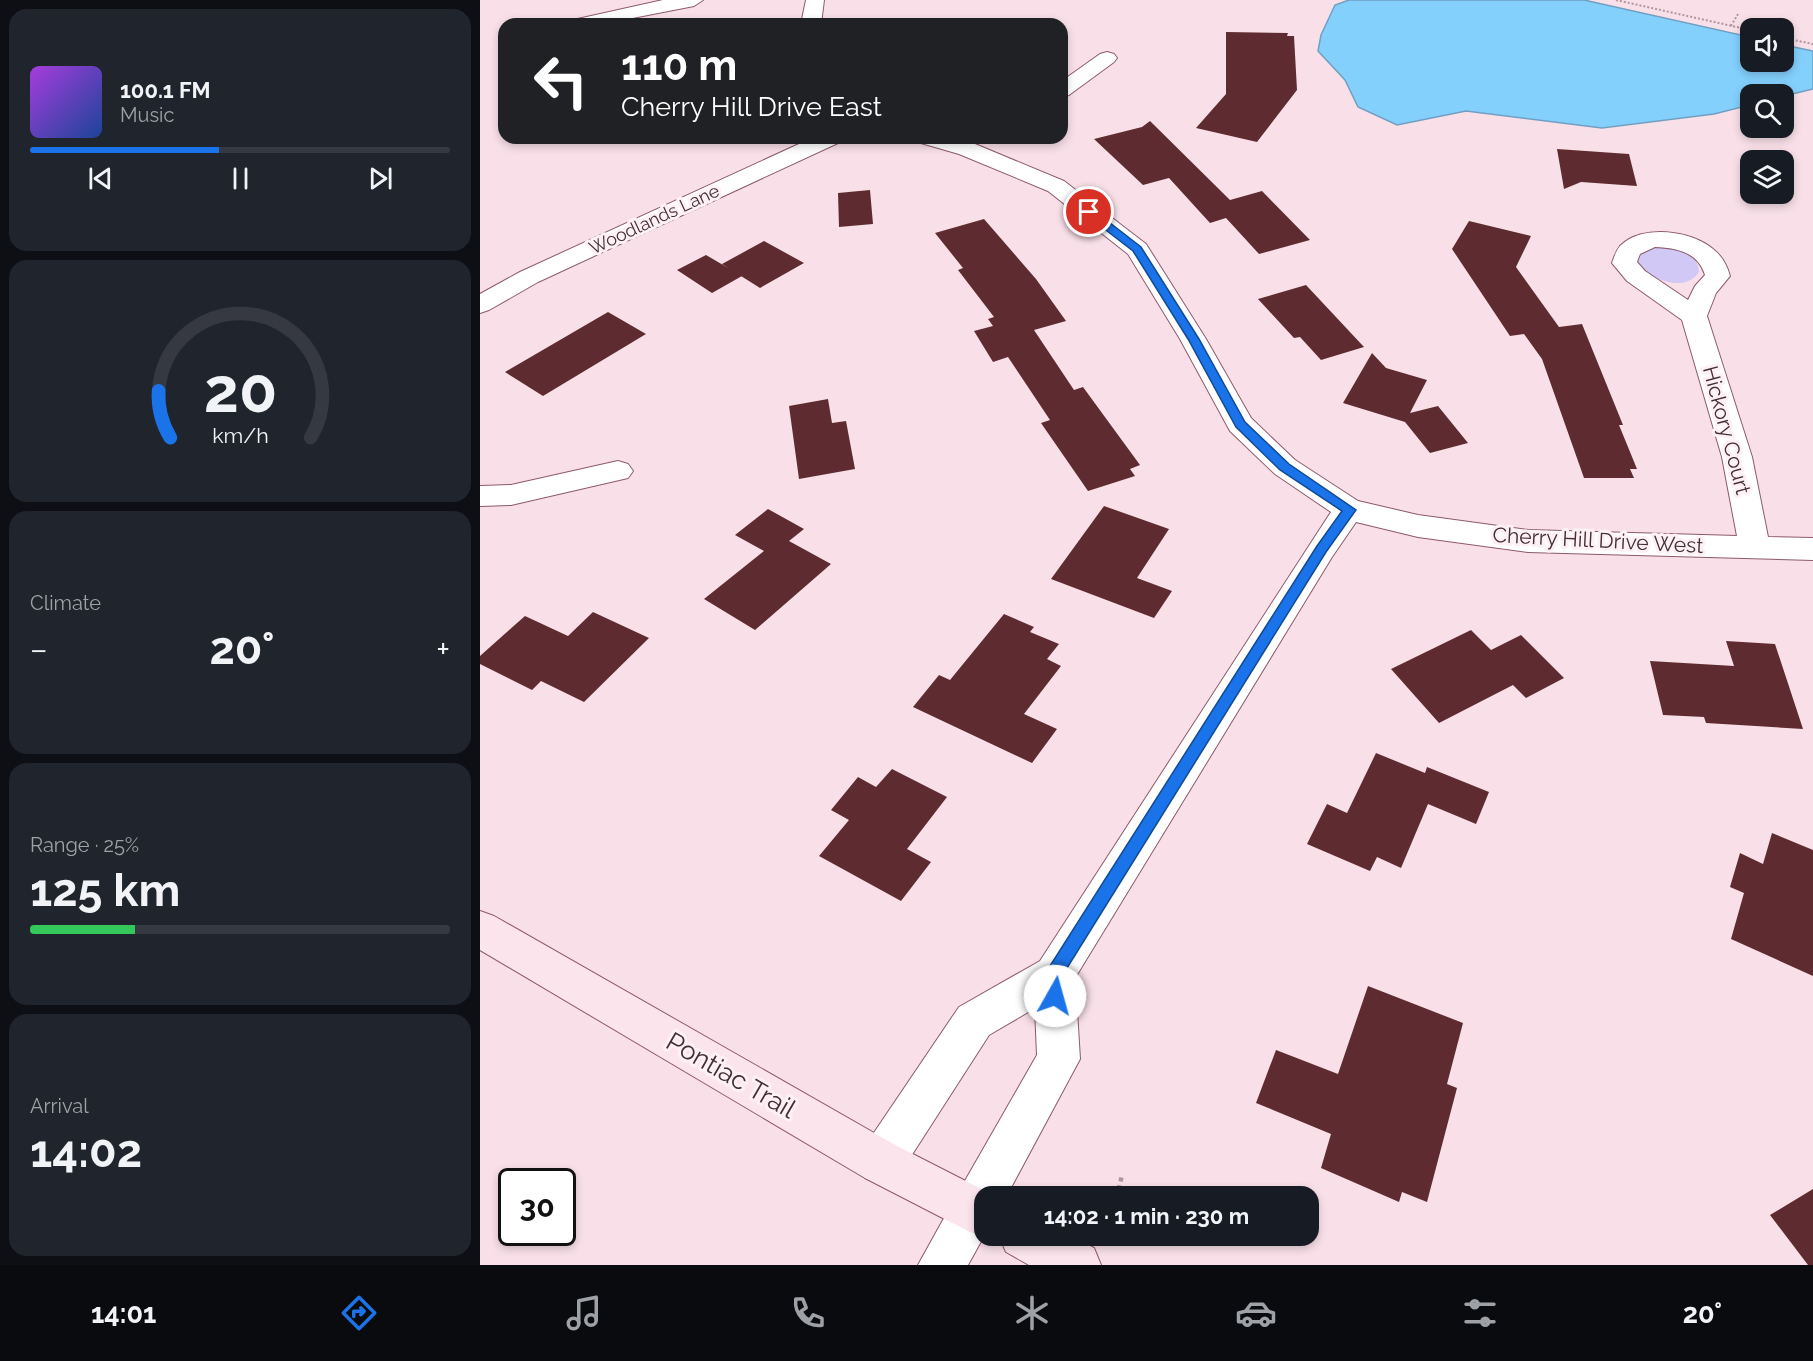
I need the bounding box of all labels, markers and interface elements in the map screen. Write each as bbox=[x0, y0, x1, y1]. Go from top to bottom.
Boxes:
map controls bbox=[1740, 18, 1794, 204]
button: sound bbox=[1740, 18, 1794, 72]
text: 110 m bbox=[621, 41, 737, 90]
icon: left bbox=[522, 42, 600, 120]
text: 100.1 FM bbox=[120, 77, 211, 103]
button: search bbox=[1740, 84, 1794, 138]
text: Cherry Hill Drive East bbox=[621, 91, 882, 122]
text: Music bbox=[120, 103, 174, 127]
button: layers bbox=[1740, 150, 1794, 204]
icon: previous bbox=[84, 162, 117, 195]
icon: pause bbox=[224, 162, 257, 195]
icon: next bbox=[364, 162, 397, 195]
street label: Woodlands Lane bbox=[586, 179, 723, 258]
pin bbox=[1063, 186, 1114, 237]
icon: arrive bbox=[1072, 195, 1105, 228]
text: 20 bbox=[203, 353, 277, 427]
street label: Hickory Court bbox=[1698, 363, 1756, 497]
text: km/h bbox=[212, 424, 268, 449]
street label: Cherry Hill Drive West bbox=[1492, 522, 1704, 558]
text: Climate bbox=[30, 591, 101, 615]
text: 20° bbox=[209, 622, 275, 675]
text: − bbox=[30, 630, 48, 669]
text: + bbox=[436, 630, 450, 669]
text: Range · 25% bbox=[30, 833, 139, 857]
text: 125 km bbox=[30, 864, 180, 917]
position arrow bbox=[1023, 964, 1087, 1028]
street label: Pontiac Trail bbox=[661, 1026, 802, 1125]
text: Arrival bbox=[30, 1094, 89, 1118]
text: 14:02 bbox=[30, 1125, 142, 1178]
speed limit sign: 30 bbox=[498, 1168, 576, 1246]
text: 14:02 · 1 min · 230 m bbox=[1044, 1203, 1249, 1229]
icon: directions bbox=[338, 1292, 380, 1334]
icon: music bbox=[563, 1292, 605, 1334]
icon: phone bbox=[787, 1292, 829, 1334]
icon: climate bbox=[1011, 1292, 1053, 1334]
icon: car bbox=[1235, 1292, 1277, 1334]
icon: filters bbox=[1459, 1292, 1501, 1334]
text: 14:01 bbox=[91, 1298, 156, 1329]
text: 20° bbox=[1683, 1298, 1722, 1329]

